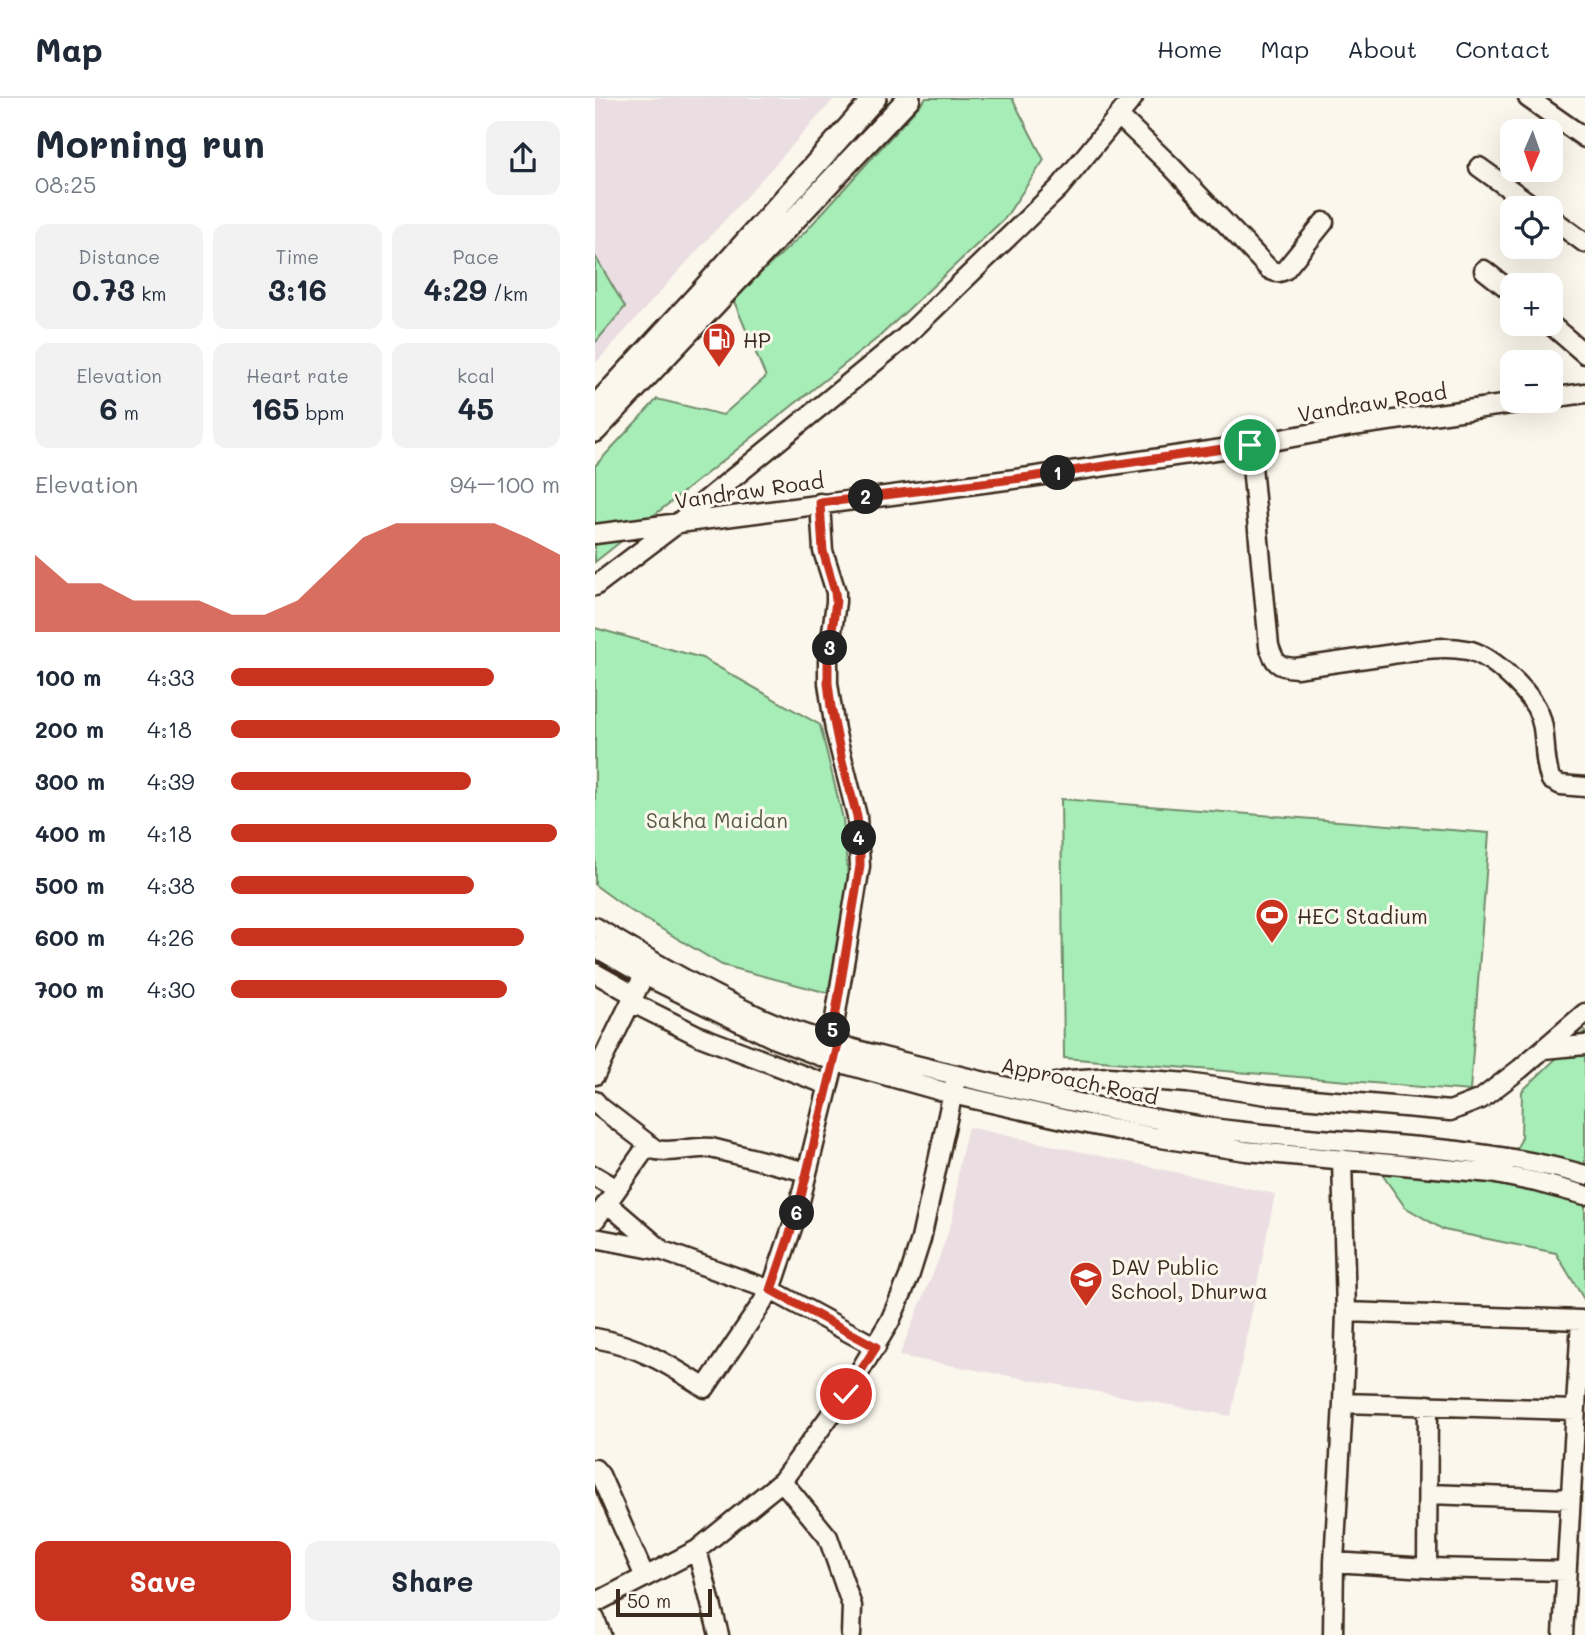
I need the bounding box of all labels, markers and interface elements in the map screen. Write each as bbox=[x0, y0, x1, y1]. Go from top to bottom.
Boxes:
text: Map bbox=[35, 27, 103, 70]
text: Home bbox=[1157, 33, 1222, 64]
text: Map bbox=[1260, 33, 1309, 64]
text: About bbox=[1347, 33, 1417, 64]
text: Contact bbox=[1455, 33, 1550, 64]
text: Morning run bbox=[35, 118, 265, 168]
north arrow bbox=[1500, 119, 1563, 182]
map controls bbox=[1500, 119, 1563, 413]
button: share bbox=[486, 121, 560, 195]
text: 08:25 bbox=[35, 169, 96, 199]
button: locate bbox=[1500, 196, 1563, 259]
text: Distance bbox=[78, 244, 160, 269]
text: Time bbox=[276, 244, 319, 269]
text: Pace bbox=[453, 244, 499, 269]
text: 0.73 bbox=[72, 269, 135, 309]
text: 3:16 bbox=[268, 269, 327, 309]
text: 4:29 bbox=[424, 269, 487, 309]
button: + bbox=[1500, 273, 1563, 336]
text: km bbox=[135, 281, 166, 306]
text: /km bbox=[487, 281, 528, 306]
fuel station icon: HP bbox=[700, 320, 738, 369]
place label: HP bbox=[743, 326, 771, 353]
button: − bbox=[1500, 350, 1563, 413]
text: Elevation bbox=[77, 363, 162, 388]
text: Heart rate bbox=[246, 363, 349, 388]
text: kcal bbox=[457, 363, 495, 388]
street label: Vandraw Road bbox=[1296, 377, 1448, 427]
text: 6 bbox=[99, 388, 118, 428]
text: 165 bbox=[250, 388, 299, 428]
text: 45 bbox=[458, 388, 494, 428]
text: m bbox=[118, 400, 139, 425]
text: bpm bbox=[299, 400, 345, 425]
pin bbox=[1220, 415, 1280, 475]
icon: arrive bbox=[1231, 426, 1269, 464]
pin: 1 bbox=[1041, 456, 1075, 490]
text: 1 bbox=[1053, 460, 1062, 485]
street label: Vandraw Road bbox=[673, 466, 825, 514]
text: Elevation bbox=[35, 469, 138, 499]
text: 94–100 m bbox=[450, 469, 560, 499]
pin: 2 bbox=[849, 480, 883, 514]
text: 2 bbox=[860, 484, 871, 509]
pin: 3 bbox=[813, 630, 847, 666]
text: 3 bbox=[824, 635, 835, 660]
text: 100 m bbox=[35, 662, 101, 692]
text: 4:33 bbox=[147, 662, 195, 692]
text: 200 m bbox=[35, 714, 104, 744]
text: 4:18 bbox=[147, 714, 192, 744]
text: 300 m bbox=[35, 766, 105, 796]
text: 4:39 bbox=[147, 766, 195, 796]
park label: Sakha Maidan bbox=[646, 806, 788, 833]
text: 400 m bbox=[35, 818, 106, 848]
text: 4:18 bbox=[147, 818, 192, 848]
pin: 4 bbox=[841, 820, 877, 856]
text: 4 bbox=[852, 825, 865, 850]
text: 500 m bbox=[35, 870, 105, 900]
text: 4:38 bbox=[147, 870, 195, 900]
sports icon: HEC Stadium bbox=[1253, 896, 1291, 945]
place label: HEC Stadium bbox=[1297, 902, 1428, 929]
text: 600 m bbox=[35, 922, 105, 952]
text: 4:26 bbox=[147, 922, 194, 952]
text: 700 m bbox=[35, 974, 104, 1004]
text: 4:30 bbox=[147, 974, 195, 1004]
pin: 5 bbox=[815, 1012, 851, 1048]
text: 5 bbox=[827, 1017, 838, 1042]
street label: Approach Road bbox=[999, 1050, 1161, 1110]
pin: 6 bbox=[779, 1196, 815, 1230]
text: 6 bbox=[791, 1200, 802, 1225]
place label: DAV Public School, Dhurwa bbox=[1111, 1253, 1268, 1304]
school or university icon: DAV Public School, Dhurwa bbox=[1067, 1259, 1105, 1308]
pin bbox=[816, 1364, 876, 1424]
icon: check bbox=[827, 1375, 865, 1413]
button: Save bbox=[35, 1541, 291, 1621]
button: Share bbox=[305, 1541, 560, 1621]
scale bar bbox=[616, 1586, 712, 1618]
text: 50 m bbox=[627, 1588, 671, 1613]

